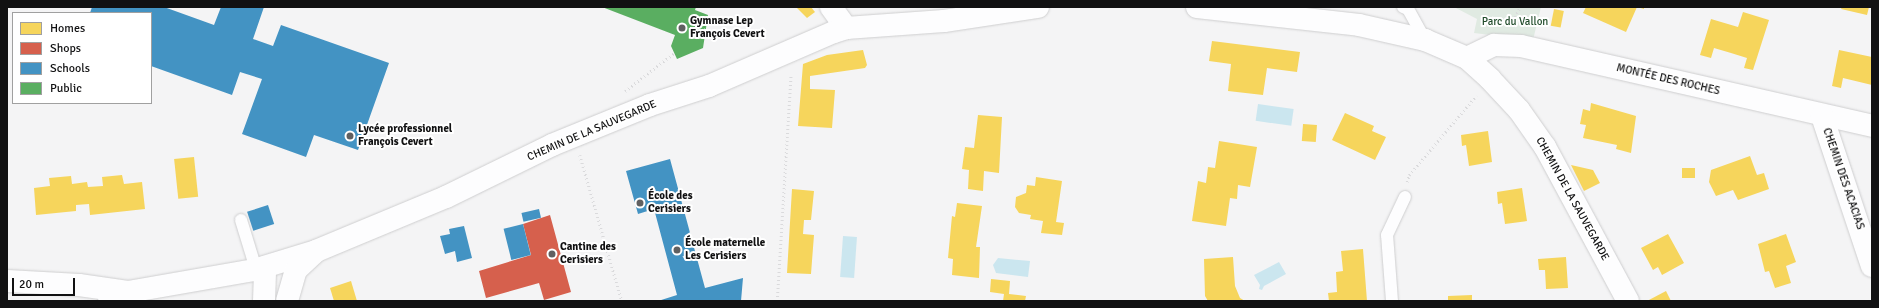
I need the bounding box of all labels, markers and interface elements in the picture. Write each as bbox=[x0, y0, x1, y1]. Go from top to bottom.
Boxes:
legend bbox=[12, 12, 152, 104]
place label: Gymnase Lep François Cevert bbox=[690, 15, 765, 41]
park label: Parc du Vallon bbox=[1482, 15, 1548, 29]
text: Homes bbox=[50, 21, 85, 36]
marker: Gymnase Lep François Cevert bbox=[677, 23, 687, 33]
text: Shops bbox=[50, 41, 81, 56]
text: Schools bbox=[50, 61, 90, 76]
street label: MONTÉE DES ROCHES bbox=[1615, 62, 1721, 98]
text: Public bbox=[50, 81, 82, 96]
street label: CHEMIN DE LA SAUVEGARDE bbox=[525, 98, 659, 164]
place label: Lycée professionnel François Cevert bbox=[358, 123, 452, 149]
street label: CHEMIN DES ACACIAS bbox=[1819, 126, 1867, 232]
marker: Lycée professionnel François Cevert bbox=[345, 131, 355, 141]
street label: CHEMIN DE LA SAUVEGARDE bbox=[1533, 135, 1611, 263]
place label: École des Cerisiers bbox=[648, 190, 693, 216]
marker: École des Cerisiers bbox=[635, 198, 645, 208]
place label: École maternelle Les Cerisiers bbox=[685, 237, 765, 263]
place label: Cantine des Cerisiers bbox=[560, 241, 616, 267]
marker: École maternelle Les Cerisiers bbox=[672, 245, 682, 255]
marker: Cantine des Cerisiers bbox=[547, 249, 557, 259]
scale bar bbox=[14, 270, 77, 296]
text: 20 m bbox=[19, 277, 44, 292]

